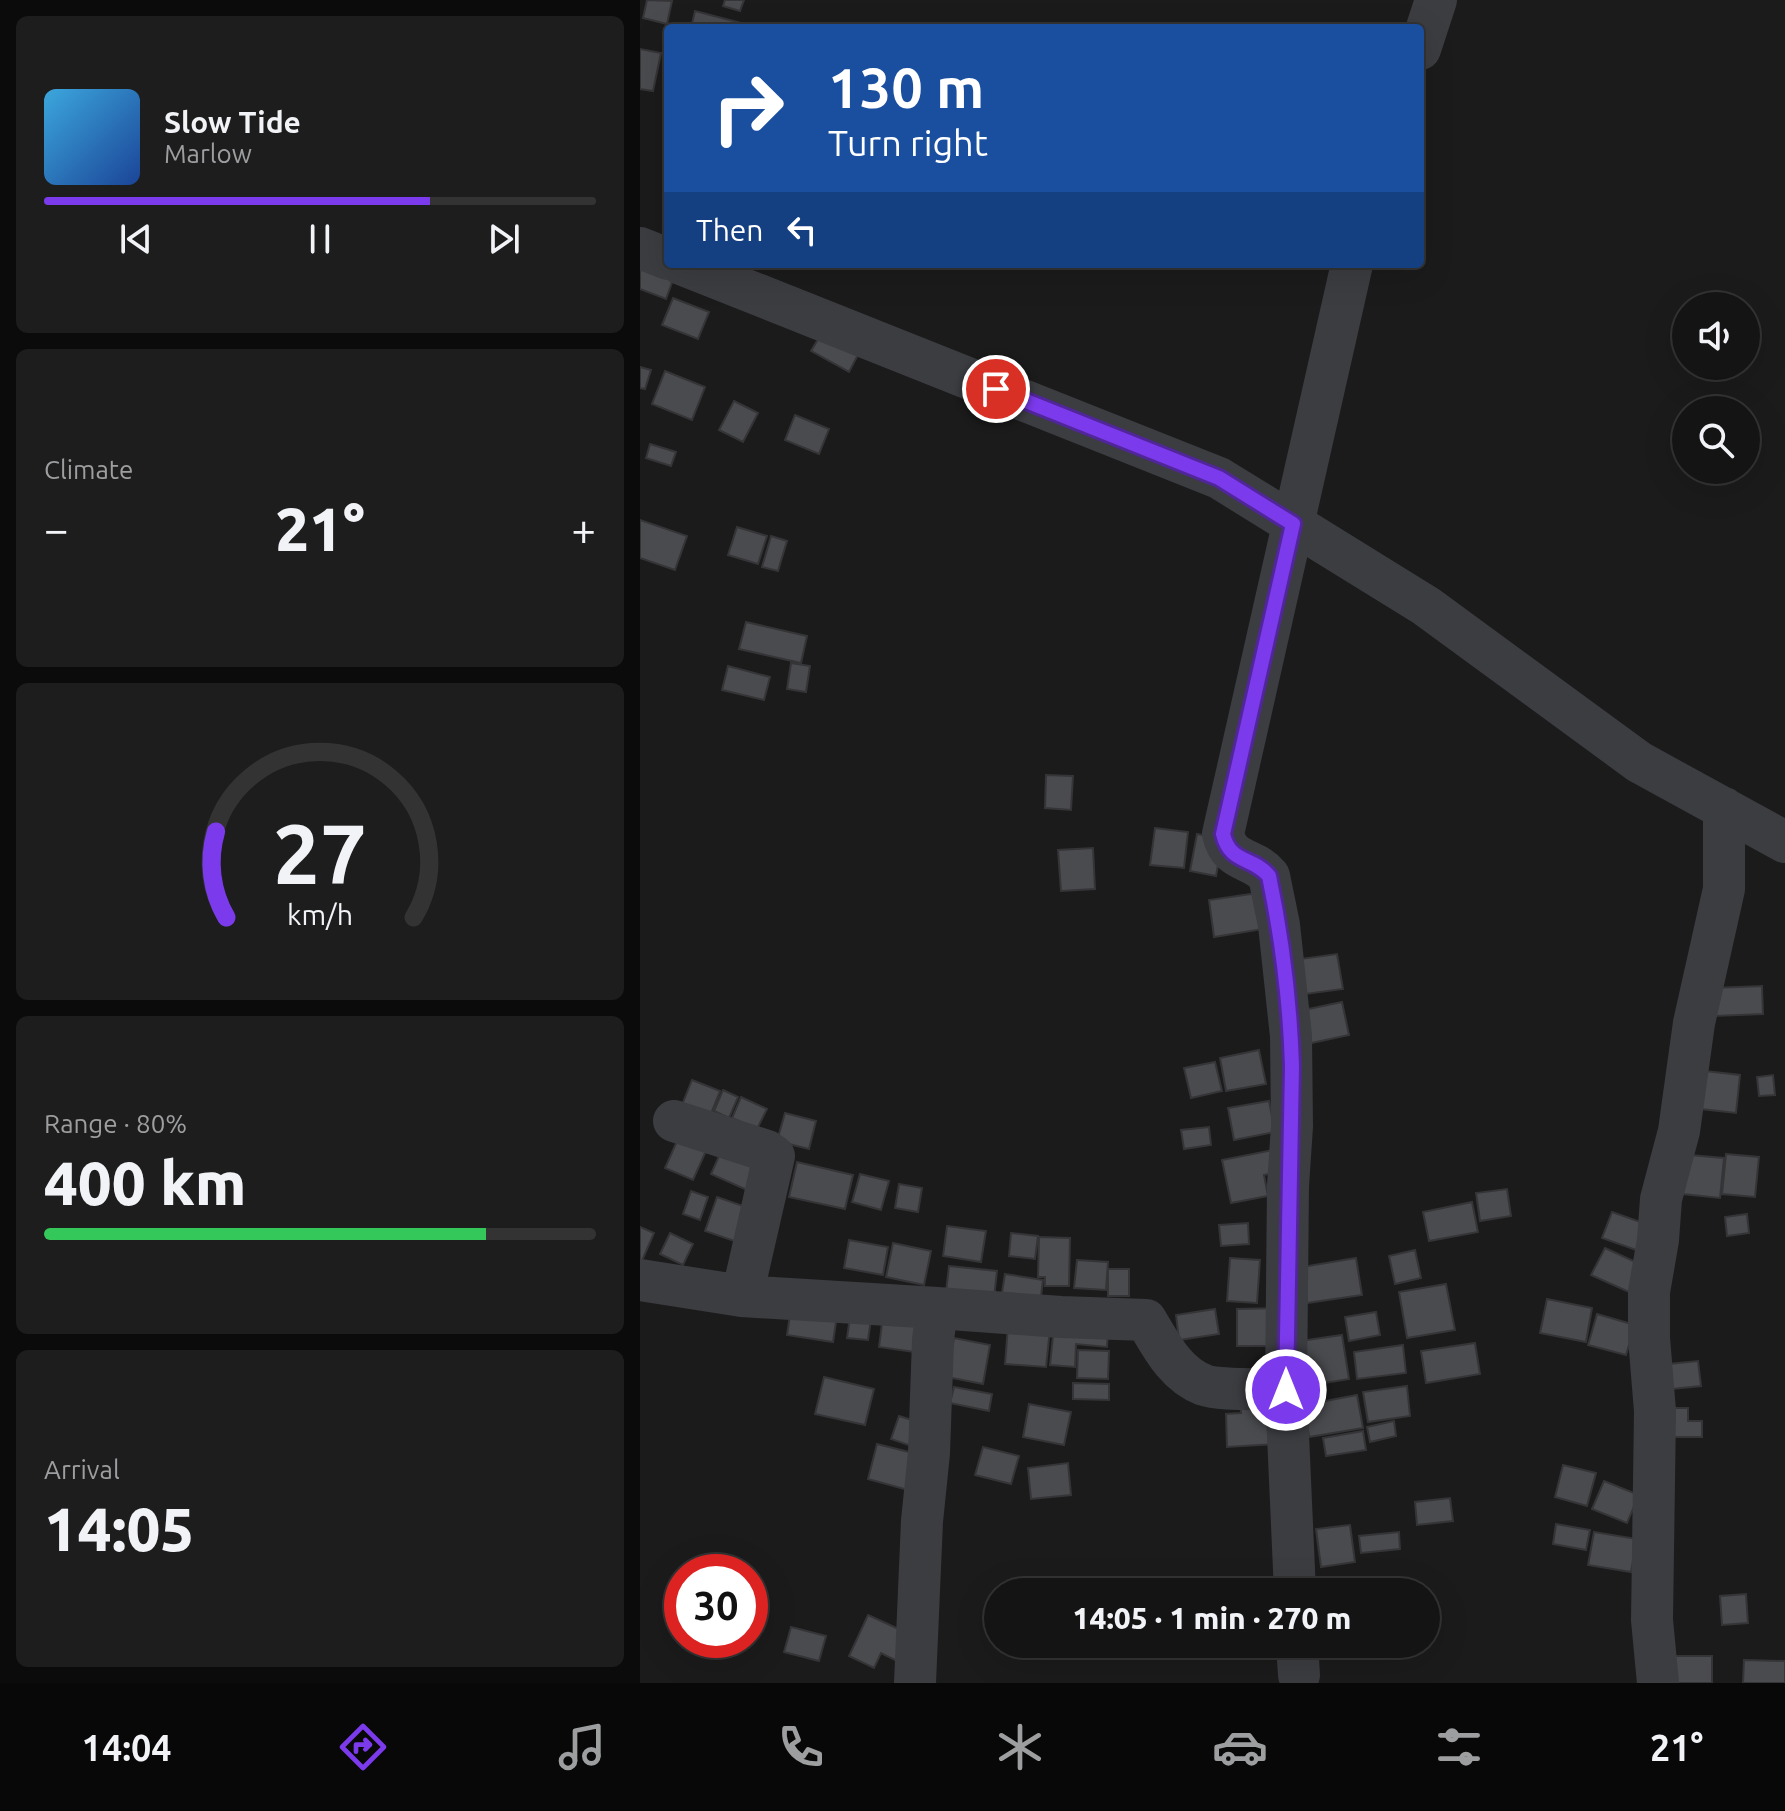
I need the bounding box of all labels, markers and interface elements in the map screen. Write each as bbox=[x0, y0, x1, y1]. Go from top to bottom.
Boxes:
icon: right bbox=[696, 56, 800, 160]
text: 130 m bbox=[828, 56, 984, 119]
text: Slow Tide bbox=[164, 105, 301, 139]
text: Turn right bbox=[828, 122, 988, 163]
text: Marlow bbox=[164, 139, 252, 168]
icon: left bbox=[780, 208, 824, 252]
text: Then bbox=[696, 213, 764, 247]
icon: previous bbox=[114, 217, 158, 261]
icon: pause bbox=[298, 217, 342, 261]
icon: next bbox=[482, 217, 526, 261]
map controls bbox=[1672, 292, 1760, 484]
button: sound bbox=[1672, 292, 1760, 380]
pin bbox=[962, 355, 1030, 423]
icon: arrive bbox=[974, 367, 1018, 411]
button: search bbox=[1672, 396, 1760, 484]
text: Climate bbox=[44, 455, 133, 484]
text: 21° bbox=[275, 495, 365, 562]
text: − bbox=[44, 504, 69, 553]
text: + bbox=[571, 504, 596, 553]
text: 27 bbox=[273, 805, 367, 899]
text: km/h bbox=[287, 898, 353, 930]
text: Range · 80% bbox=[44, 1109, 187, 1138]
text: 400 km bbox=[44, 1149, 246, 1216]
position arrow bbox=[1244, 1348, 1328, 1432]
text: Arrival bbox=[44, 1455, 120, 1484]
text: 14:05 bbox=[44, 1495, 194, 1562]
speed limit sign: 30 bbox=[664, 1554, 768, 1658]
text: 14:05 · 1 min · 270 m bbox=[1073, 1601, 1351, 1635]
icon: directions bbox=[335, 1719, 391, 1775]
icon: music bbox=[554, 1719, 610, 1775]
icon: phone bbox=[773, 1719, 829, 1775]
icon: climate bbox=[992, 1719, 1048, 1775]
icon: car bbox=[1212, 1719, 1268, 1775]
icon: filters bbox=[1431, 1719, 1487, 1775]
text: 14:04 bbox=[82, 1727, 172, 1768]
text: 21° bbox=[1650, 1727, 1703, 1768]

